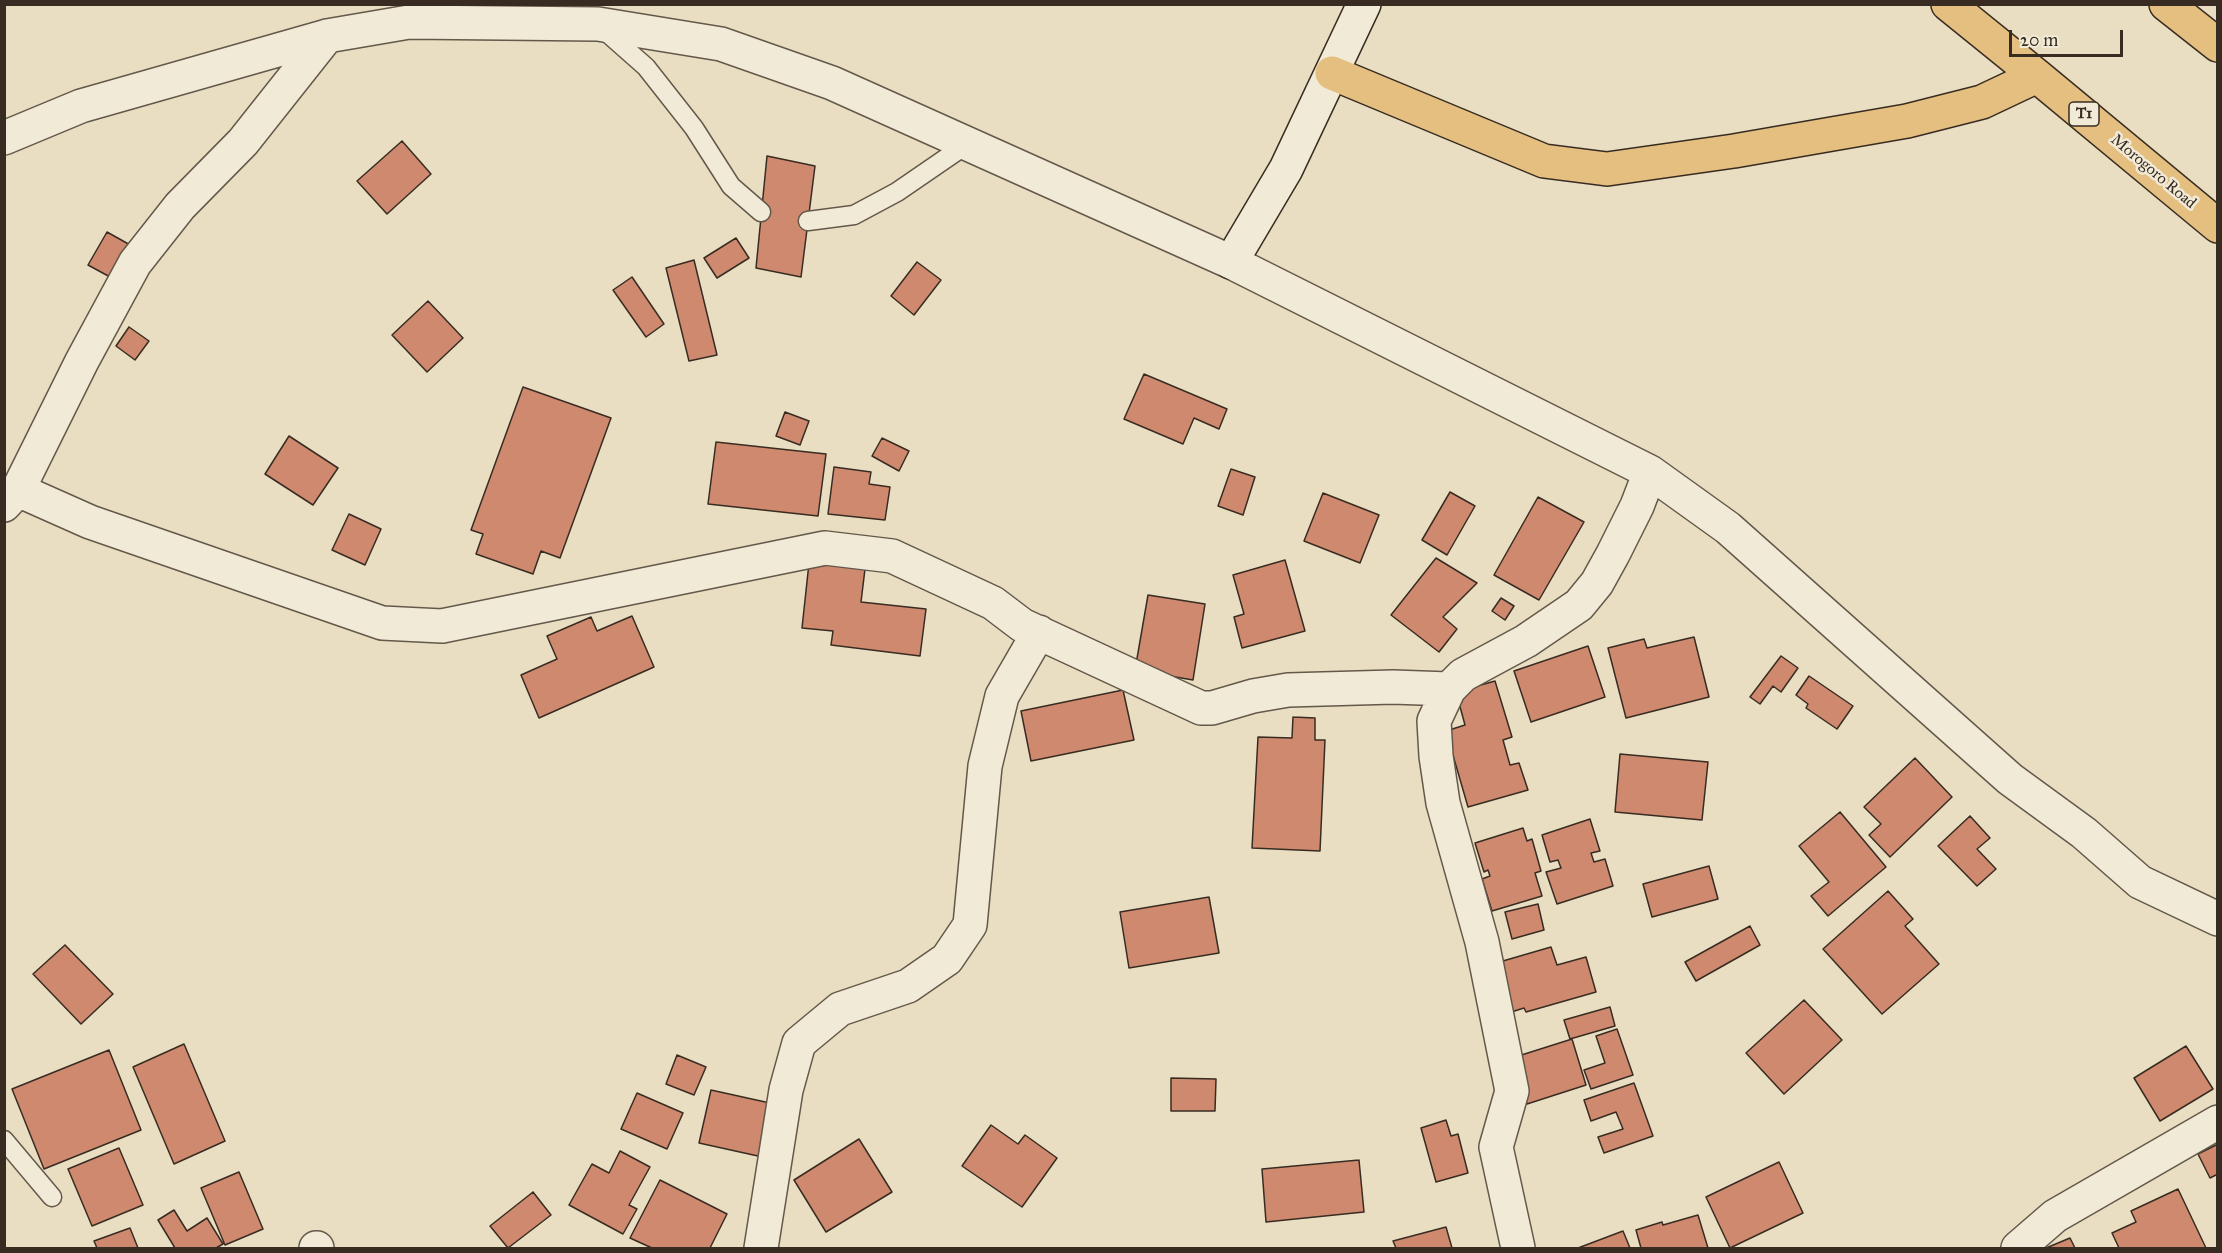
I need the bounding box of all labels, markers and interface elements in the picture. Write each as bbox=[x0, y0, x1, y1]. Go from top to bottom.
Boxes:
scale bar bbox=[2012, 18, 2126, 56]
text: 20 m bbox=[2020, 29, 2058, 51]
road number: T1 bbox=[2069, 102, 2099, 126]
street label: Morogoro Road bbox=[2106, 131, 2200, 213]

